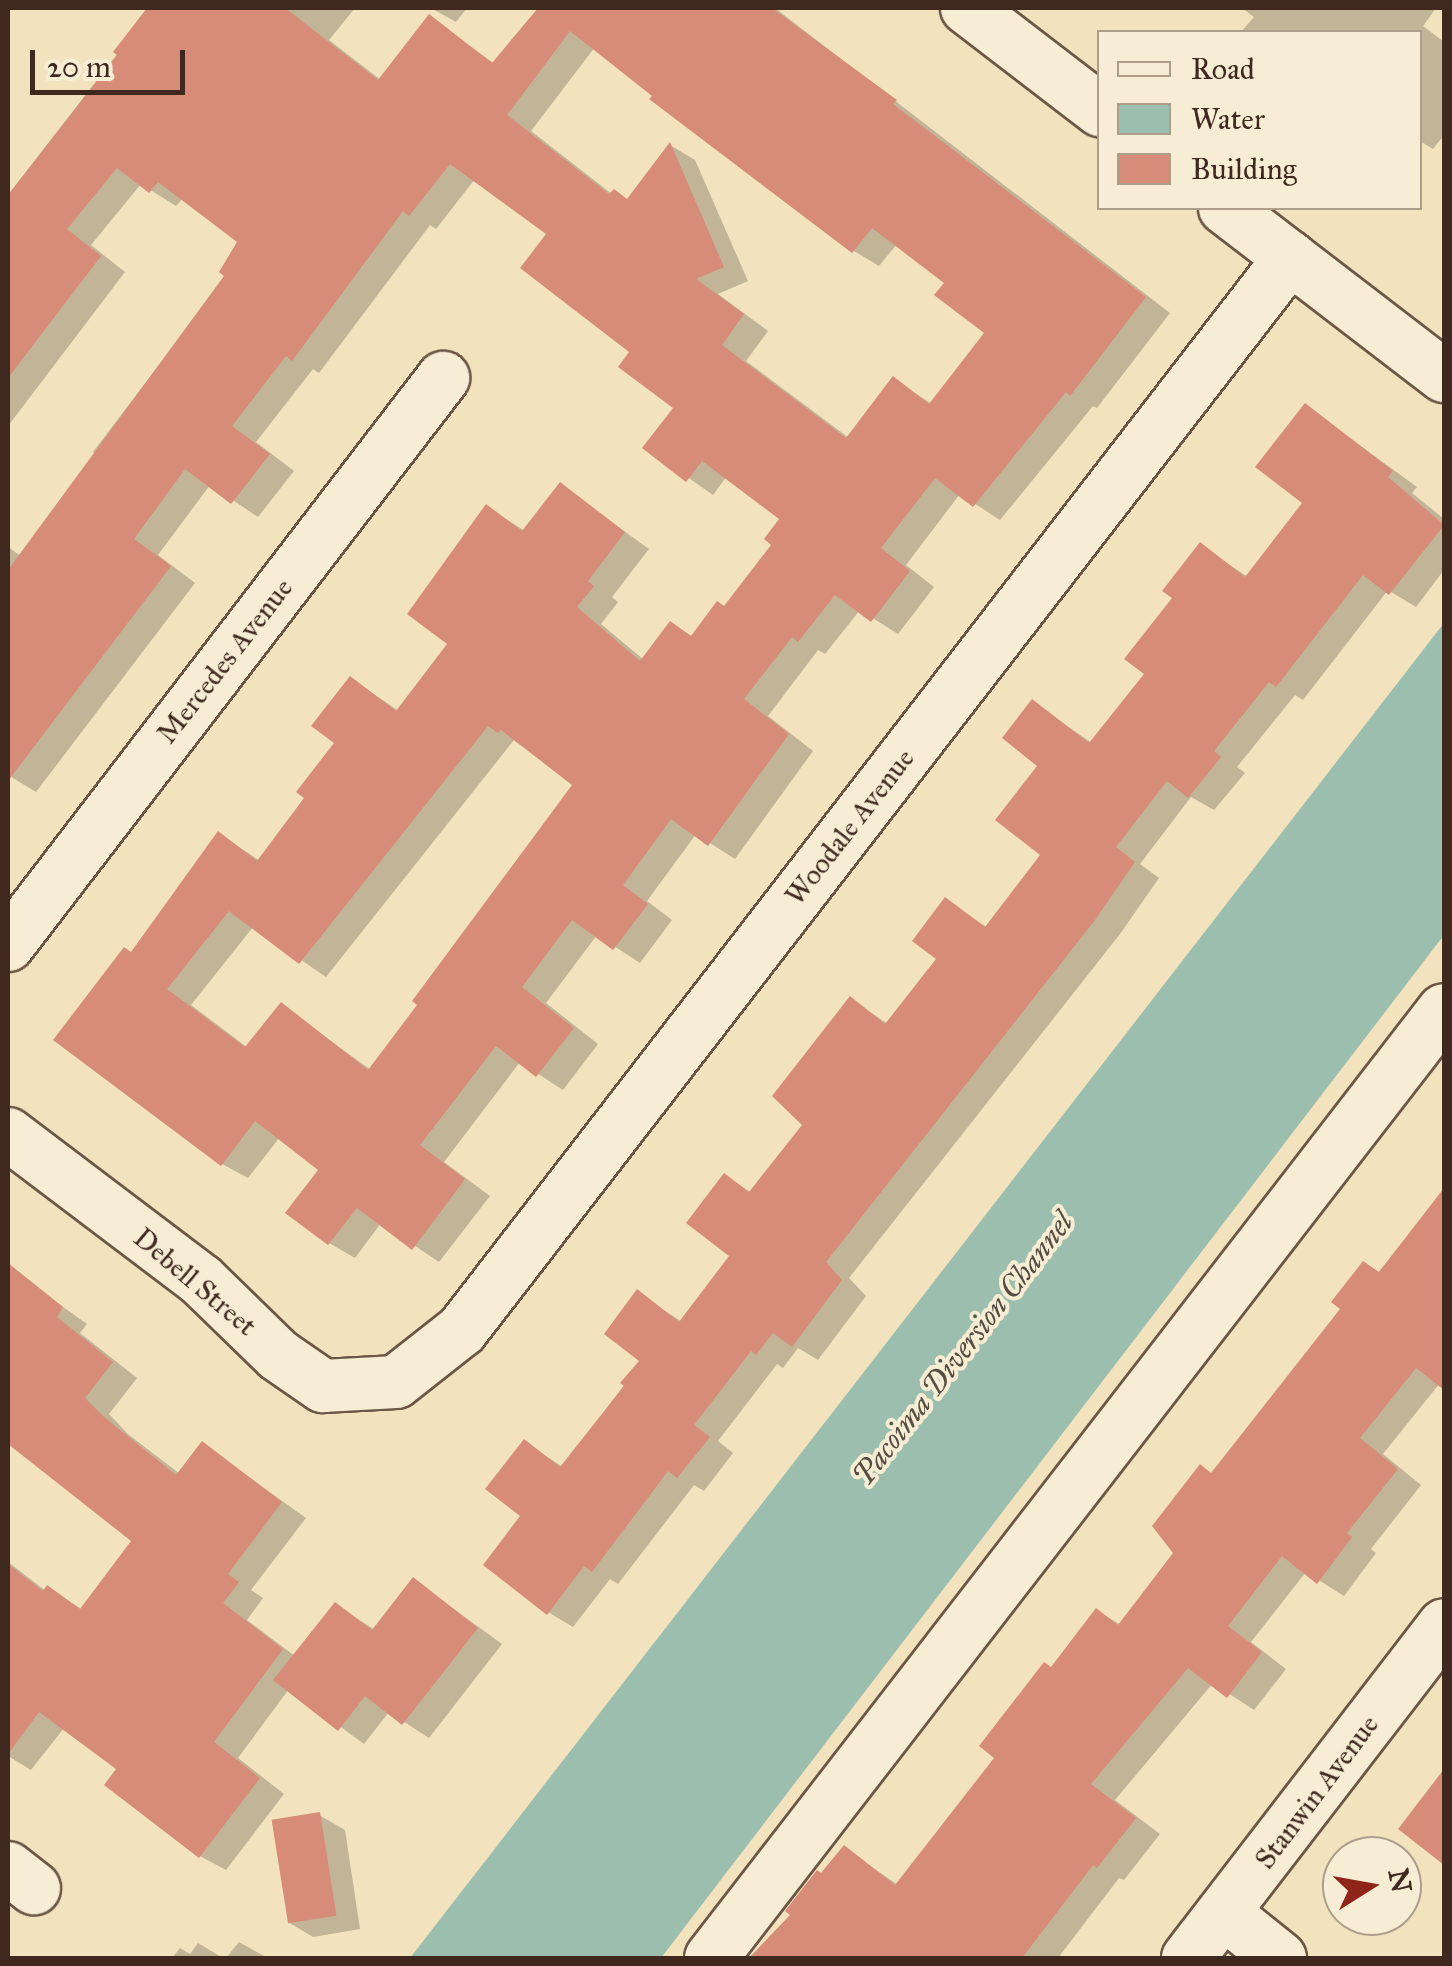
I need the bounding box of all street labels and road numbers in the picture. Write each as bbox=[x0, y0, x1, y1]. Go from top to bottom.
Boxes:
street label: Mercedes Avenue bbox=[150, 572, 300, 750]
street label: Woodale Avenue bbox=[779, 742, 921, 912]
street label: Debell Street bbox=[127, 1221, 263, 1343]
street label: Stanwin Avenue bbox=[1248, 1708, 1386, 1876]

